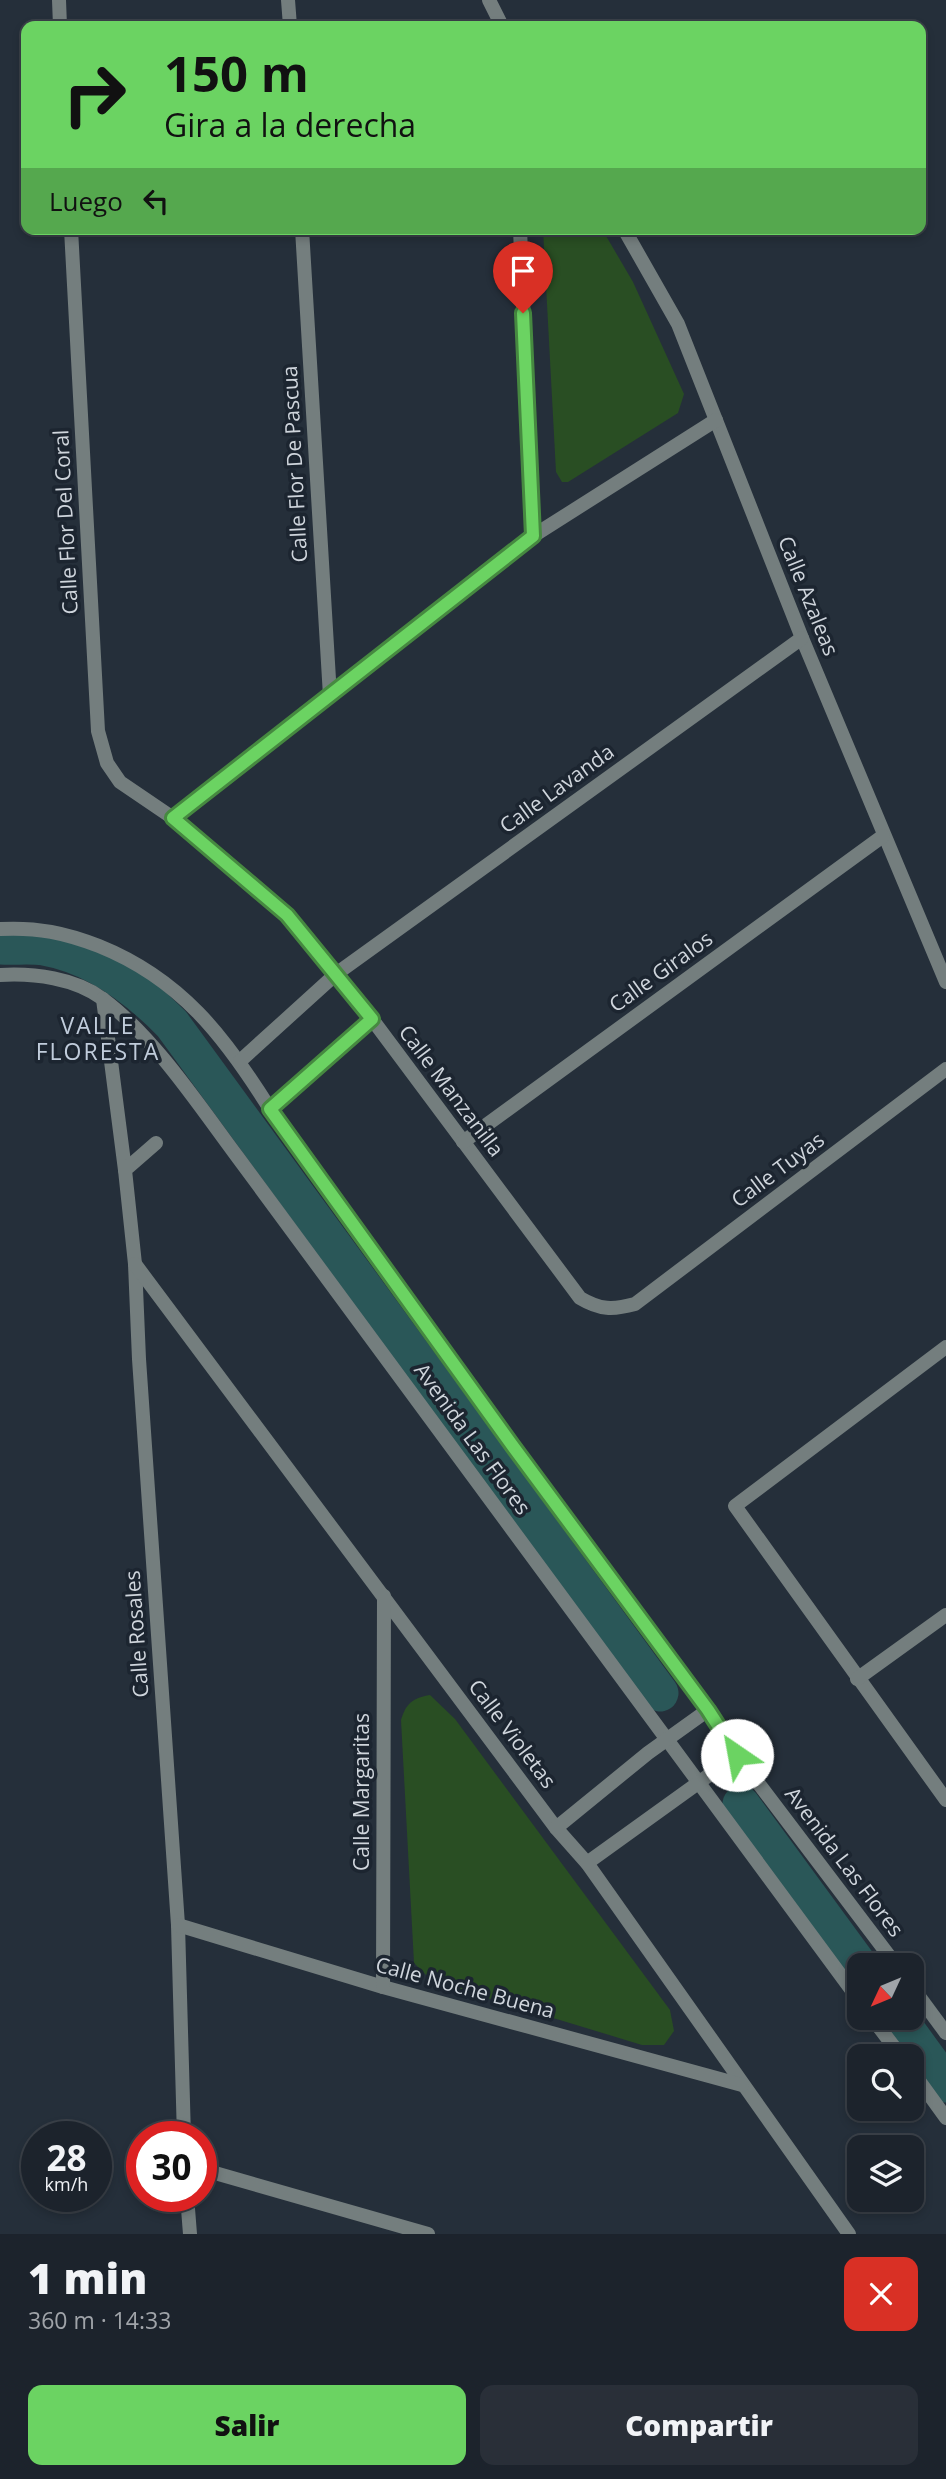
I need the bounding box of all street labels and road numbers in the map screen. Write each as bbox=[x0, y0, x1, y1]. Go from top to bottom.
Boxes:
street label: Calle Flor De Pascua bbox=[275, 365, 313, 563]
street label: Calle Flor Del Coral bbox=[46, 429, 84, 615]
street label: Calle Azaleas bbox=[772, 532, 846, 659]
street label: Calle Lavanda bbox=[494, 737, 619, 839]
street label: Calle Giralos bbox=[603, 924, 718, 1018]
street label: Calle Manzanilla bbox=[393, 1019, 511, 1162]
street label: Calle Tuyas bbox=[725, 1125, 830, 1213]
street label: Avenida Las Flores bbox=[408, 1357, 537, 1520]
street label: Calle Rosales bbox=[118, 1570, 154, 1698]
street label: Calle Violetas bbox=[463, 1673, 563, 1794]
street label: Calle Margaritas bbox=[347, 1713, 375, 1871]
street label: Avenida Las Flores bbox=[779, 1781, 910, 1942]
street label: Calle Noche Buena bbox=[373, 1950, 558, 2024]

